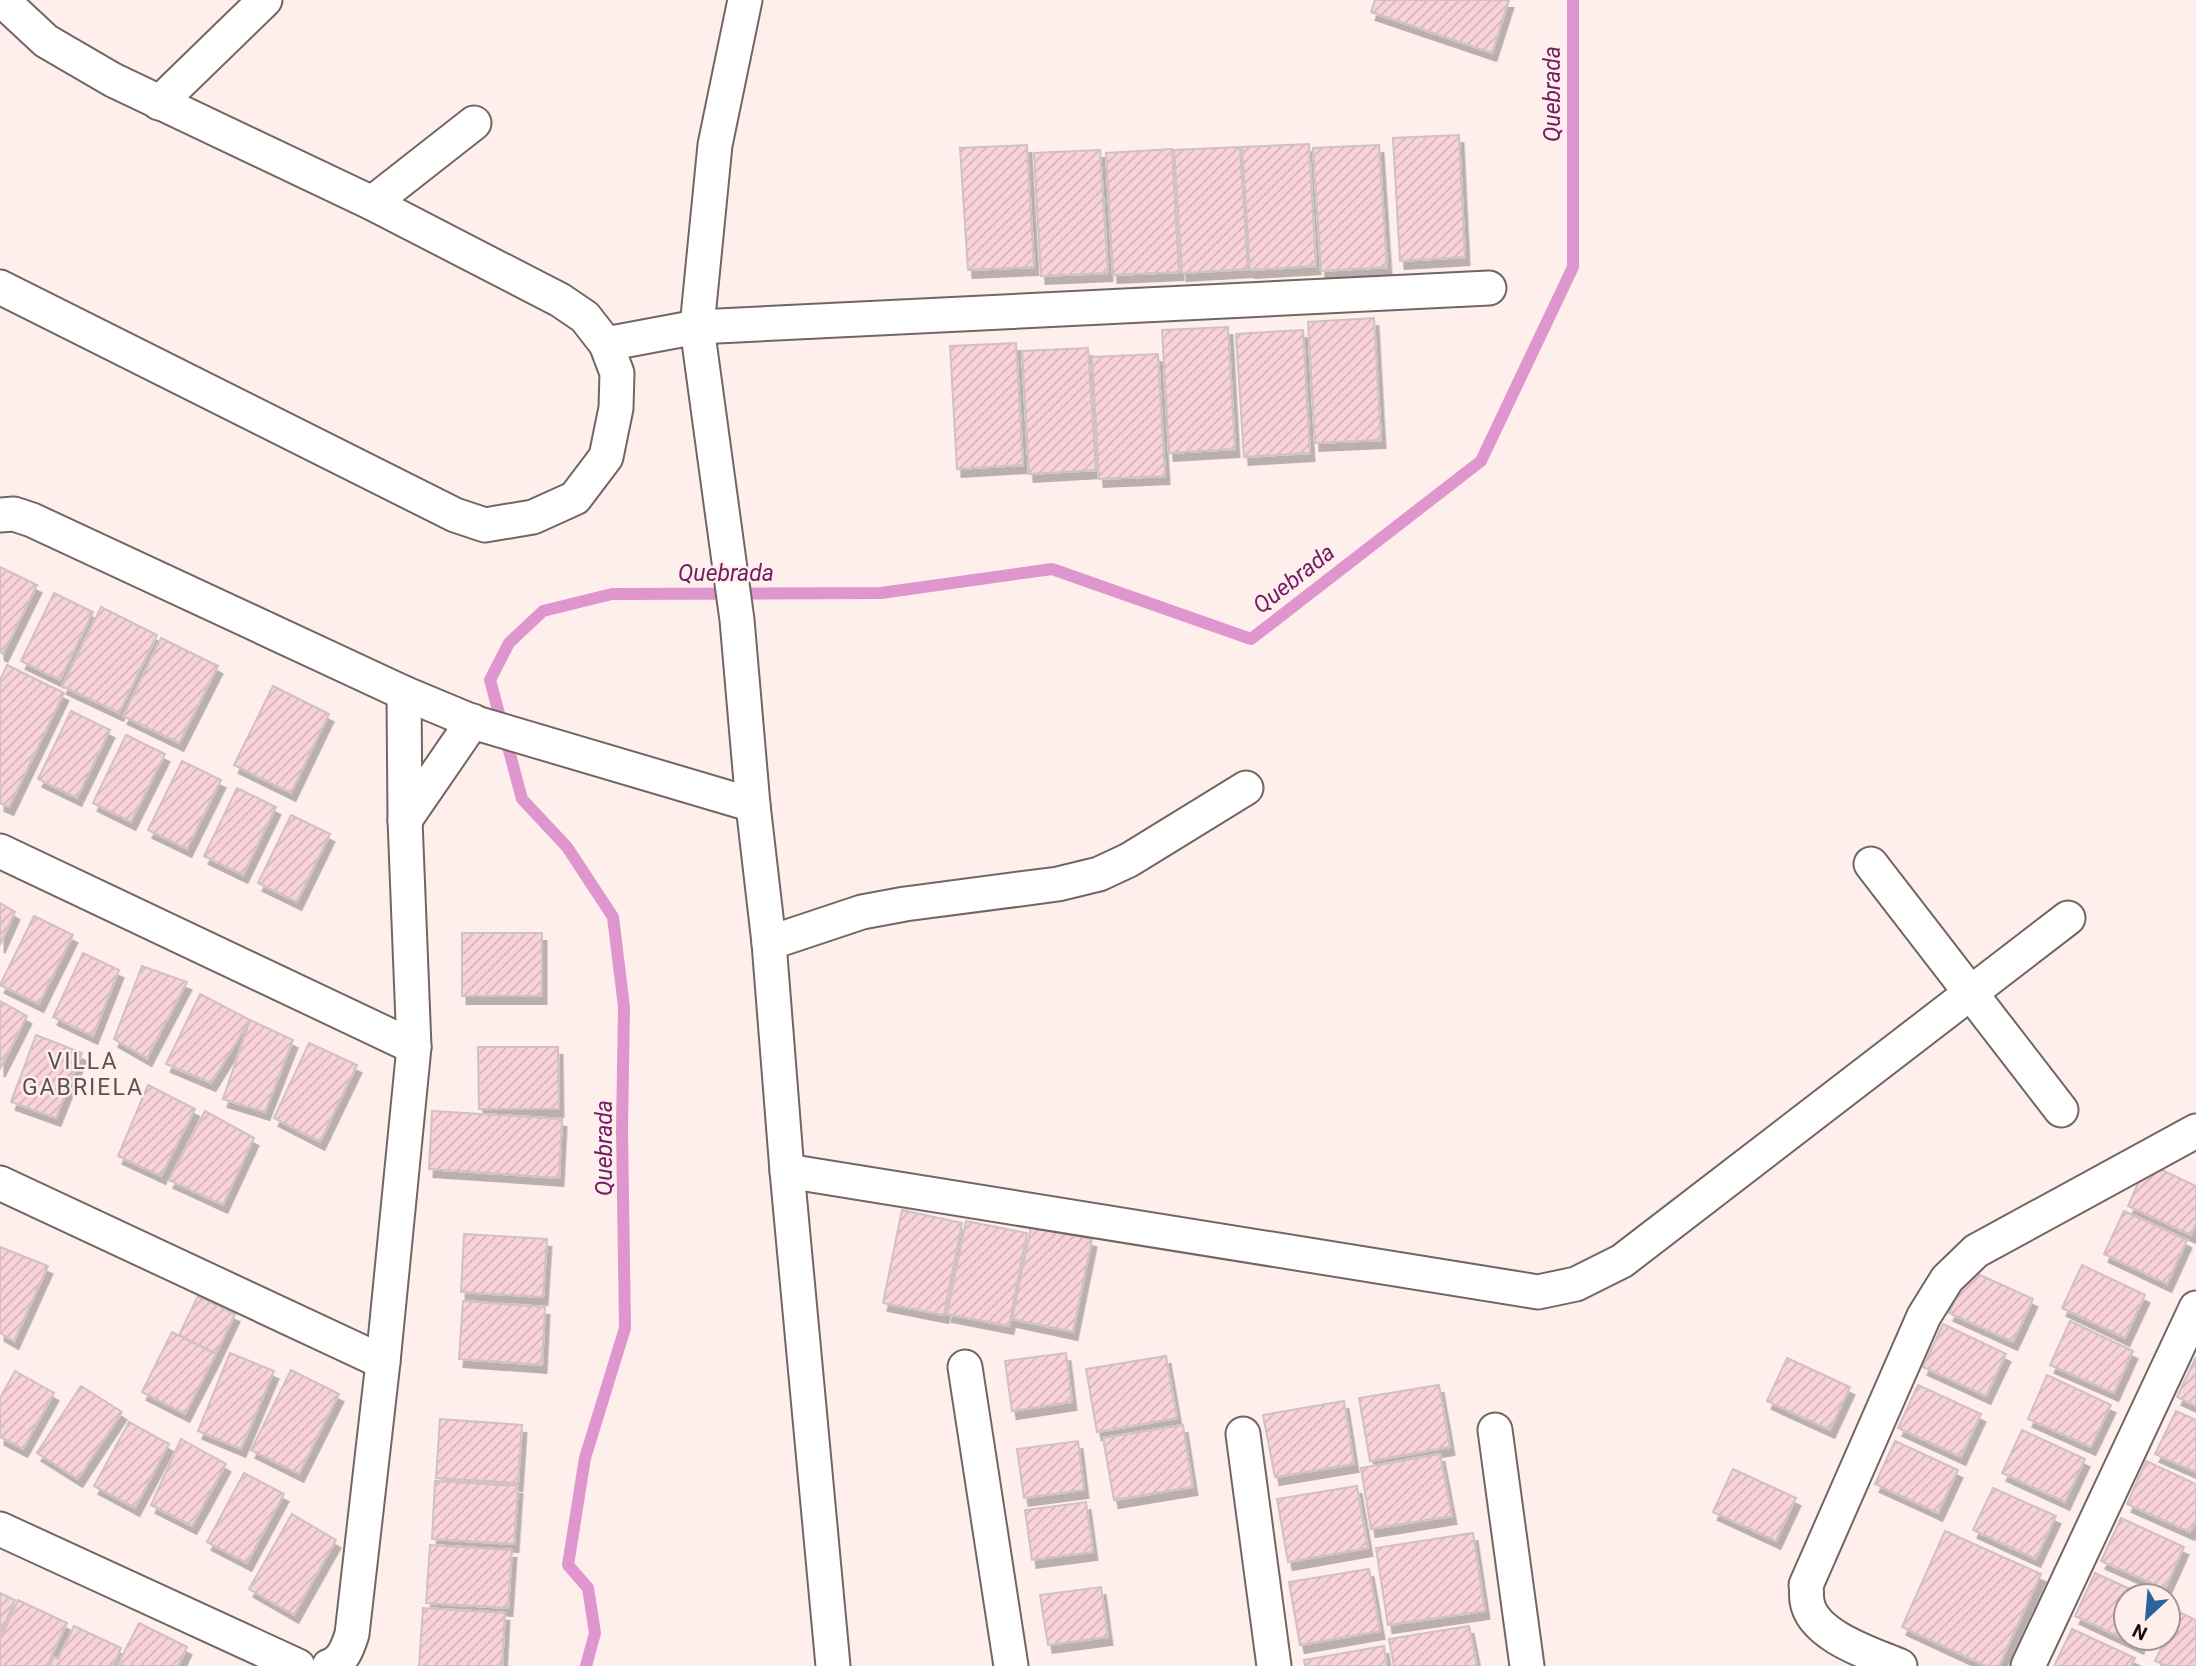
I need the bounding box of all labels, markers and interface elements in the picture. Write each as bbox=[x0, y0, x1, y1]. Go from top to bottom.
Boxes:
water label: Quebrada bbox=[1539, 46, 1566, 142]
water label: Quebrada bbox=[1248, 539, 1340, 619]
water label: Quebrada bbox=[678, 560, 774, 587]
district label: VILLA GABRIELA bbox=[22, 1048, 144, 1101]
water label: Quebrada bbox=[591, 1100, 618, 1196]
north arrow bbox=[2112, 1582, 2182, 1652]
text: N bbox=[2129, 1619, 2151, 1645]

